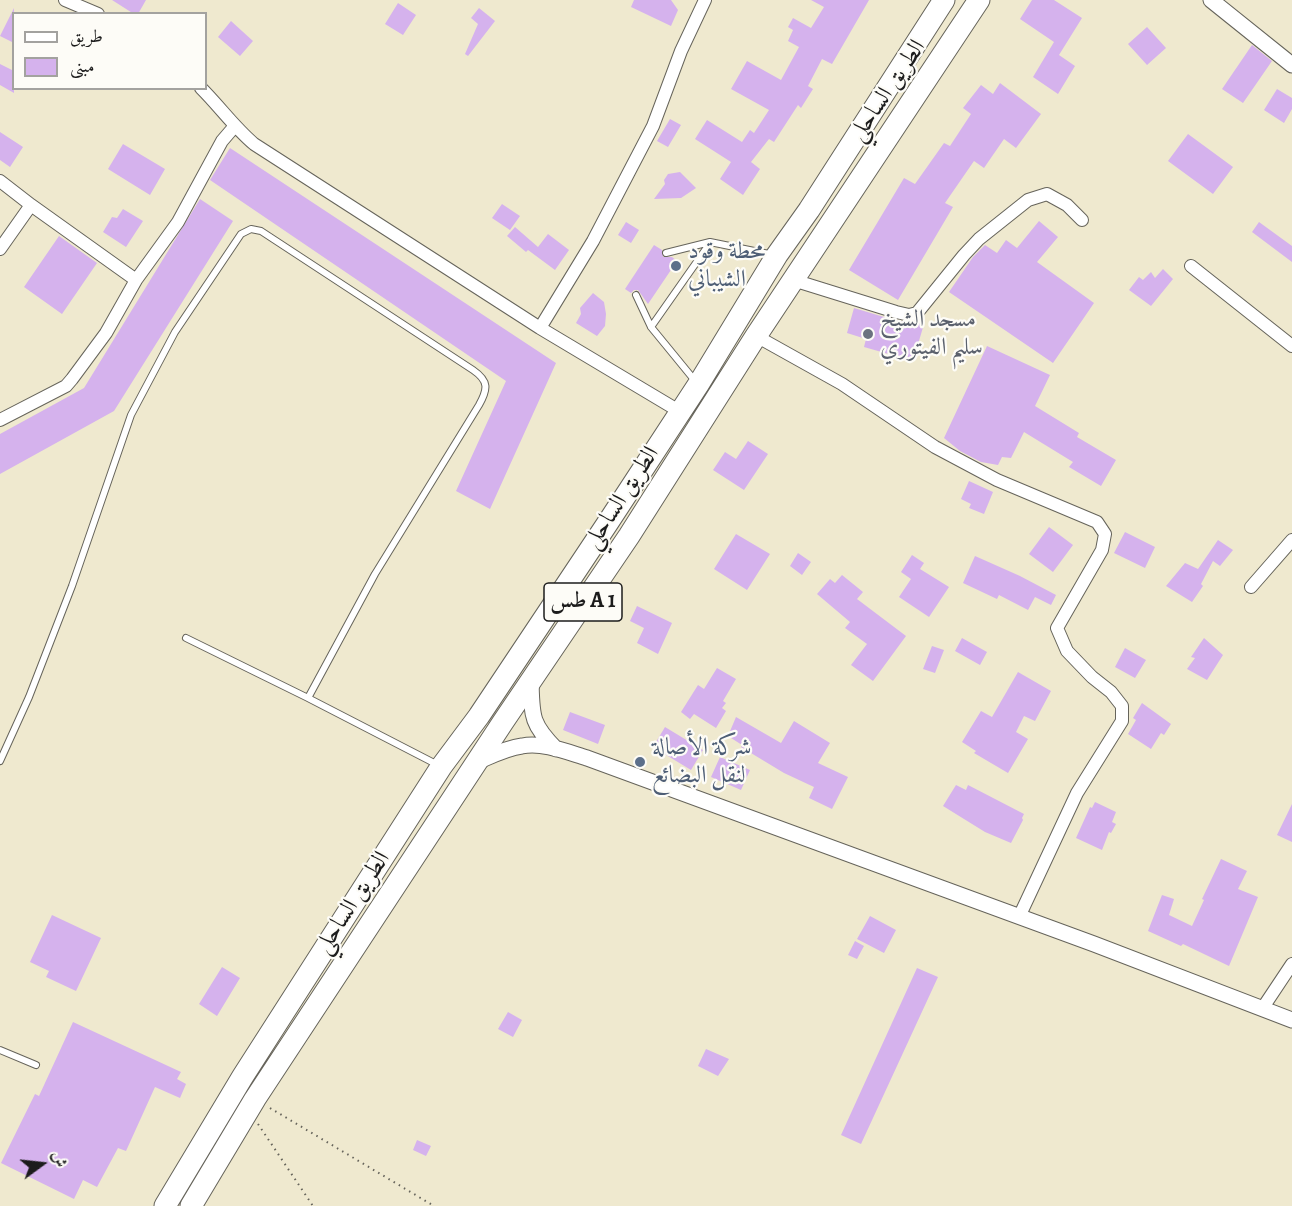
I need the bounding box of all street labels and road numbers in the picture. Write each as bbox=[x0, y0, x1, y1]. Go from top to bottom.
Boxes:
street label: الطريق الساحلي bbox=[843, 35, 933, 147]
street label: الطريق الساحلي bbox=[578, 441, 666, 555]
road number: طس A 1 bbox=[544, 583, 622, 621]
street label: الطريق الساحلي bbox=[309, 846, 397, 960]

